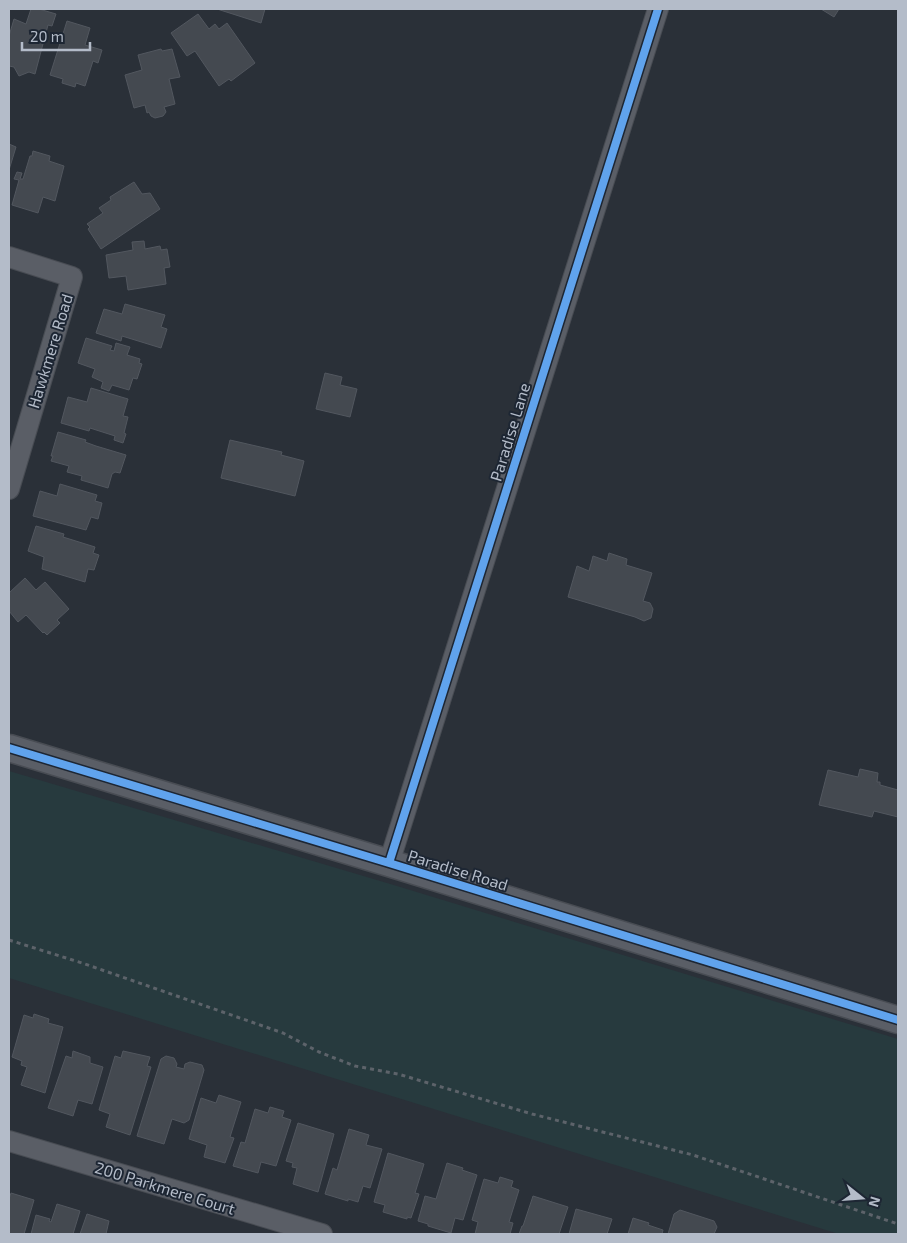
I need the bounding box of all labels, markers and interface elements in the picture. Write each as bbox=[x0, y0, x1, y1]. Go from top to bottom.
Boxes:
scale bar bbox=[22, 20, 90, 52]
text: 20 m bbox=[30, 27, 64, 45]
street label: Hawkmere Road bbox=[23, 291, 76, 410]
street label: Paradise Lane bbox=[486, 380, 533, 483]
street label: Paradise Road bbox=[406, 845, 510, 894]
street label: 200 Parkmere Court bbox=[93, 1157, 237, 1218]
north arrow bbox=[837, 1173, 887, 1223]
text: N bbox=[865, 1195, 885, 1209]

